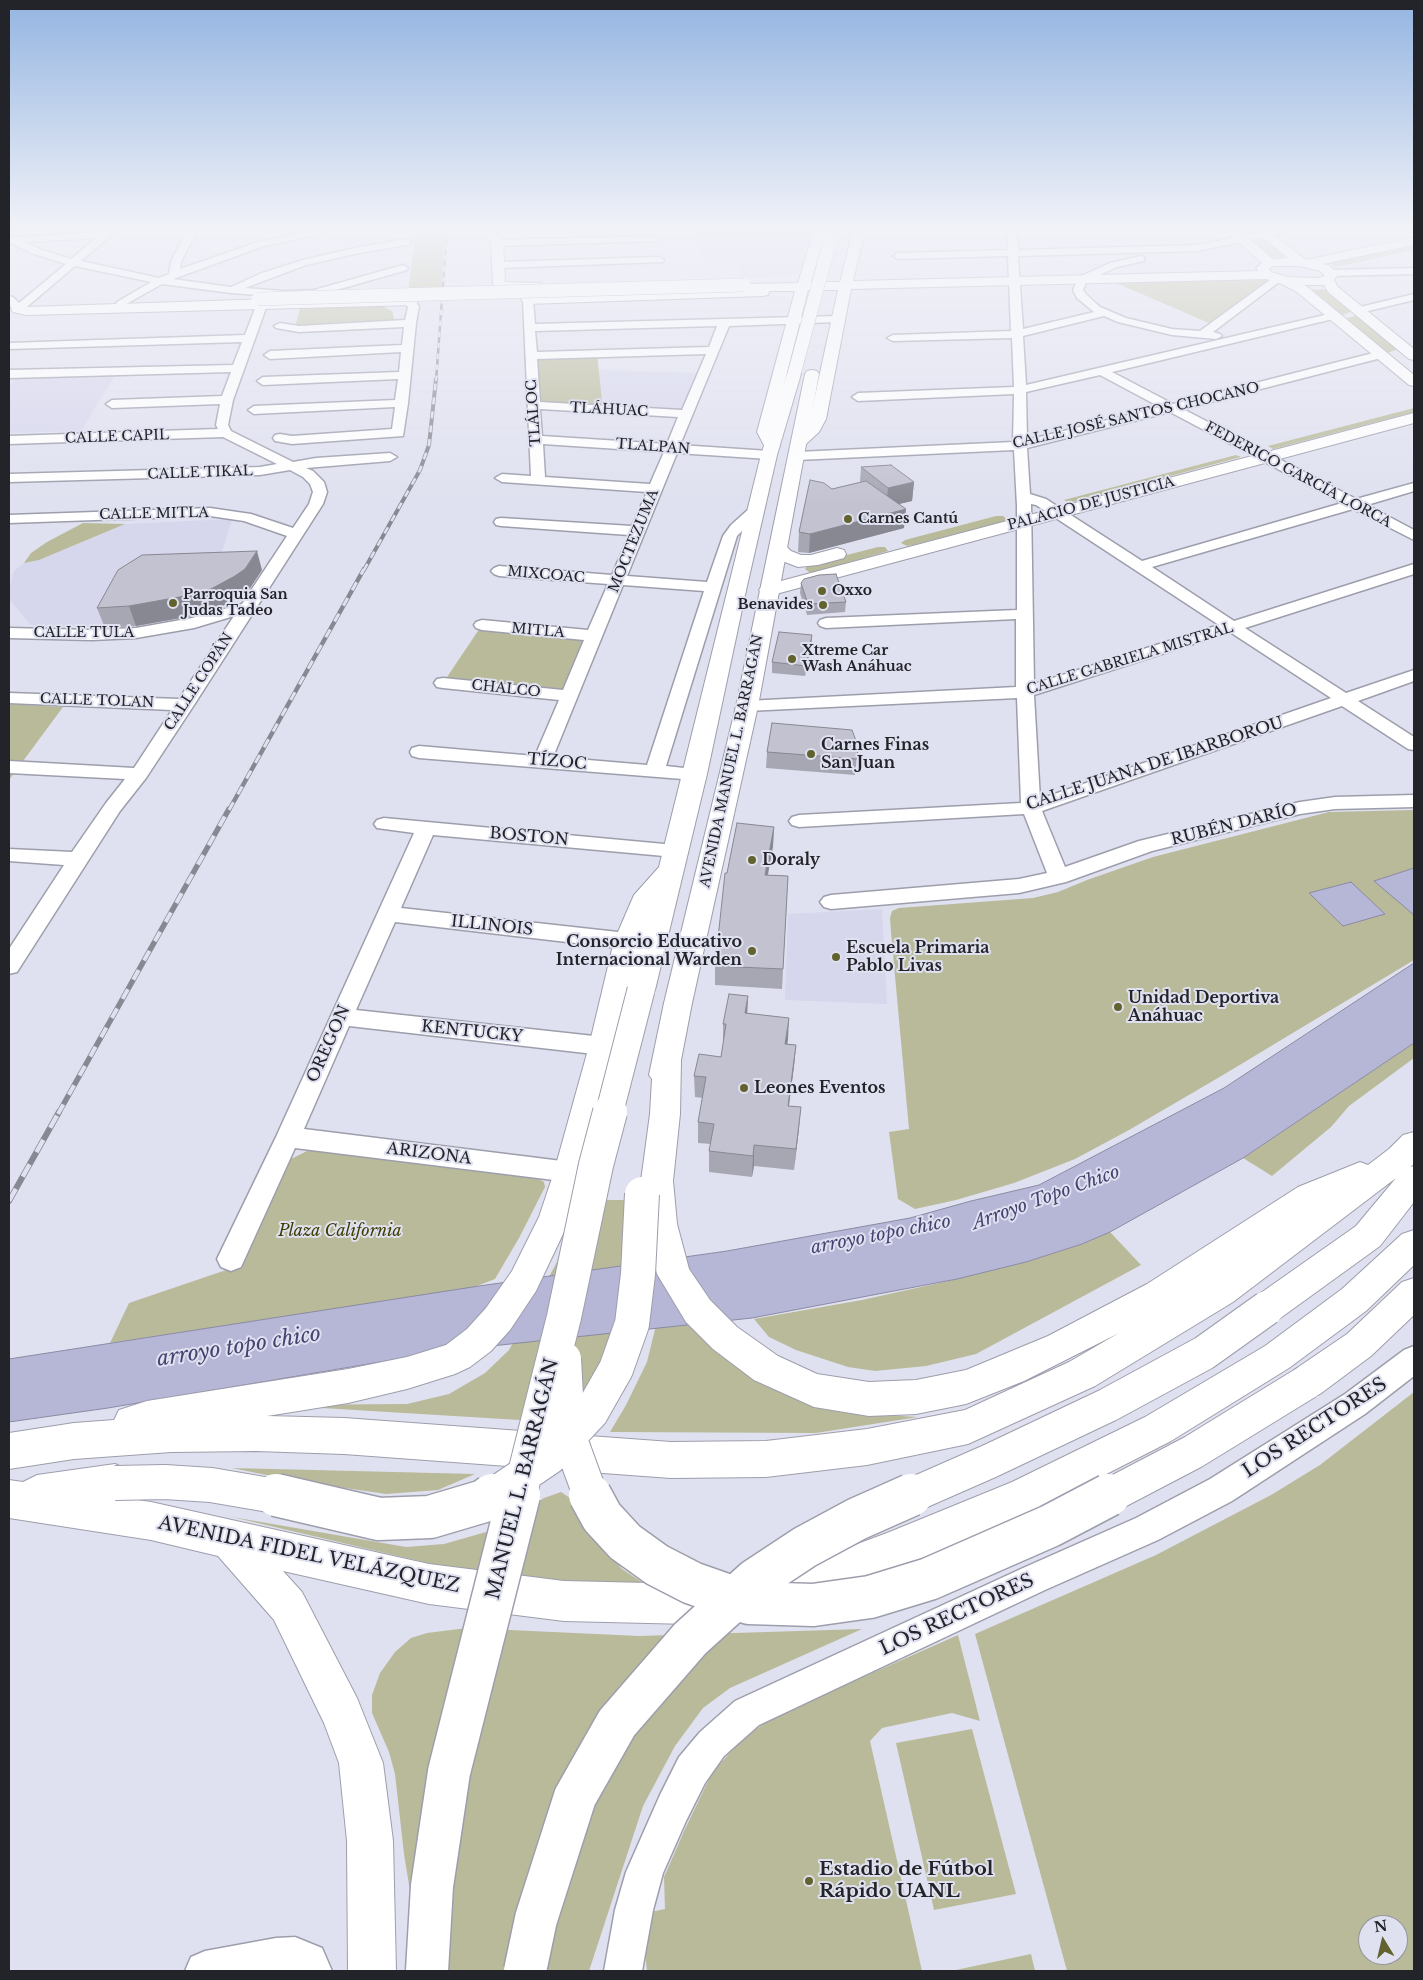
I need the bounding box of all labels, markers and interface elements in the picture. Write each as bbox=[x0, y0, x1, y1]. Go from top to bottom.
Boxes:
street label: TLÁLOC bbox=[523, 379, 545, 447]
street label: CALLE JOSÉ SANTOS CHOCANO bbox=[1011, 379, 1261, 453]
street label: TLÁHUAC bbox=[569, 400, 649, 420]
street label: FEDERICO GARCÍA LORCA bbox=[1202, 419, 1394, 531]
street label: CALLE CAPIL bbox=[65, 427, 169, 447]
street label: TLALPAN bbox=[615, 436, 691, 458]
street label: CALLE TIKAL bbox=[147, 463, 253, 483]
street label: PALACIO DE JUSTICIA bbox=[1006, 474, 1176, 534]
street label: MOCTEZUMA bbox=[606, 487, 662, 595]
street label: CALLE MITLA bbox=[99, 505, 209, 523]
place label: Carnes Cantú bbox=[858, 511, 958, 527]
marker: Carnes Cantú bbox=[842, 513, 854, 525]
street label: MIXCOAC bbox=[506, 563, 586, 587]
place label: Oxxo bbox=[832, 583, 872, 599]
marker: Oxxo bbox=[816, 585, 828, 597]
place label: Parroquia San Judas Tadeo bbox=[183, 587, 288, 620]
marker: Parroquia San Judas Tadeo bbox=[167, 597, 179, 609]
place label: Benavides bbox=[738, 597, 813, 613]
marker: Benavides bbox=[817, 599, 829, 611]
street label: CALLE GABRIELA MISTRAL bbox=[1025, 619, 1235, 699]
street label: MITLA bbox=[511, 620, 565, 642]
street label: CALLE TULA bbox=[34, 625, 134, 641]
street label: CALLE COPÁN bbox=[161, 630, 237, 734]
street label: AVENIDA MANUEL L. BARRAGÁN bbox=[697, 633, 767, 889]
place label: Xtreme Car Wash Anáhuac bbox=[802, 643, 912, 676]
marker: Xtreme Car Wash Anáhuac bbox=[786, 653, 798, 665]
street label: CHALCO bbox=[470, 677, 542, 701]
street label: CALLE TOLAN bbox=[40, 691, 154, 711]
street label: CALLE JUANA DE IBARBOROU bbox=[1024, 713, 1286, 815]
place label: Carnes Finas San Juan bbox=[821, 735, 929, 773]
marker: Carnes Finas San Juan bbox=[805, 748, 817, 760]
street label: TÍZOC bbox=[526, 750, 588, 774]
street label: RUBÉN DARÍO bbox=[1169, 800, 1299, 850]
street label: BOSTON bbox=[488, 824, 570, 850]
place label: Doraly bbox=[762, 850, 820, 870]
marker: Doraly bbox=[746, 854, 758, 866]
street label: ILLINOIS bbox=[450, 912, 534, 940]
place label: Consorcio Educativo Internacional Warden bbox=[556, 932, 742, 970]
place label: Escuela Primaria Pablo Livas bbox=[846, 938, 990, 976]
marker: Consorcio Educativo Internacional Warden bbox=[746, 945, 758, 957]
marker: Escuela Primaria Pablo Livas bbox=[830, 951, 842, 963]
place label: Unidad Deportiva Anáhuac bbox=[1128, 988, 1279, 1026]
marker: Unidad Deportiva Anáhuac bbox=[1112, 1001, 1124, 1013]
street label: OREGON bbox=[303, 1002, 355, 1086]
street label: KENTUCKY bbox=[420, 1017, 524, 1047]
place label: Leones Eventos bbox=[754, 1078, 885, 1098]
marker: Leones Eventos bbox=[738, 1082, 750, 1094]
street label: ARIZONA bbox=[385, 1139, 473, 1169]
water label: Arroyo Topo Chico bbox=[969, 1161, 1123, 1235]
water label: arroyo topo chico bbox=[809, 1211, 953, 1259]
park label: Plaza California bbox=[278, 1221, 402, 1241]
water label: arroyo topo chico bbox=[155, 1322, 323, 1372]
street label: MANUEL L. BARRAGÁN bbox=[482, 1356, 564, 1602]
street label: LOS RECTORES bbox=[1239, 1373, 1391, 1483]
street label: AVENIDA FIDEL VELÁZQUEZ bbox=[156, 1512, 462, 1598]
street label: LOS RECTORES bbox=[876, 1569, 1038, 1661]
place label: Estadio de Fútbol Rápido UANL bbox=[819, 1859, 993, 1903]
marker: Estadio de Fútbol Rápido UANL bbox=[803, 1875, 815, 1887]
north arrow bbox=[1358, 1915, 1408, 1965]
text: N bbox=[1373, 1916, 1389, 1936]

